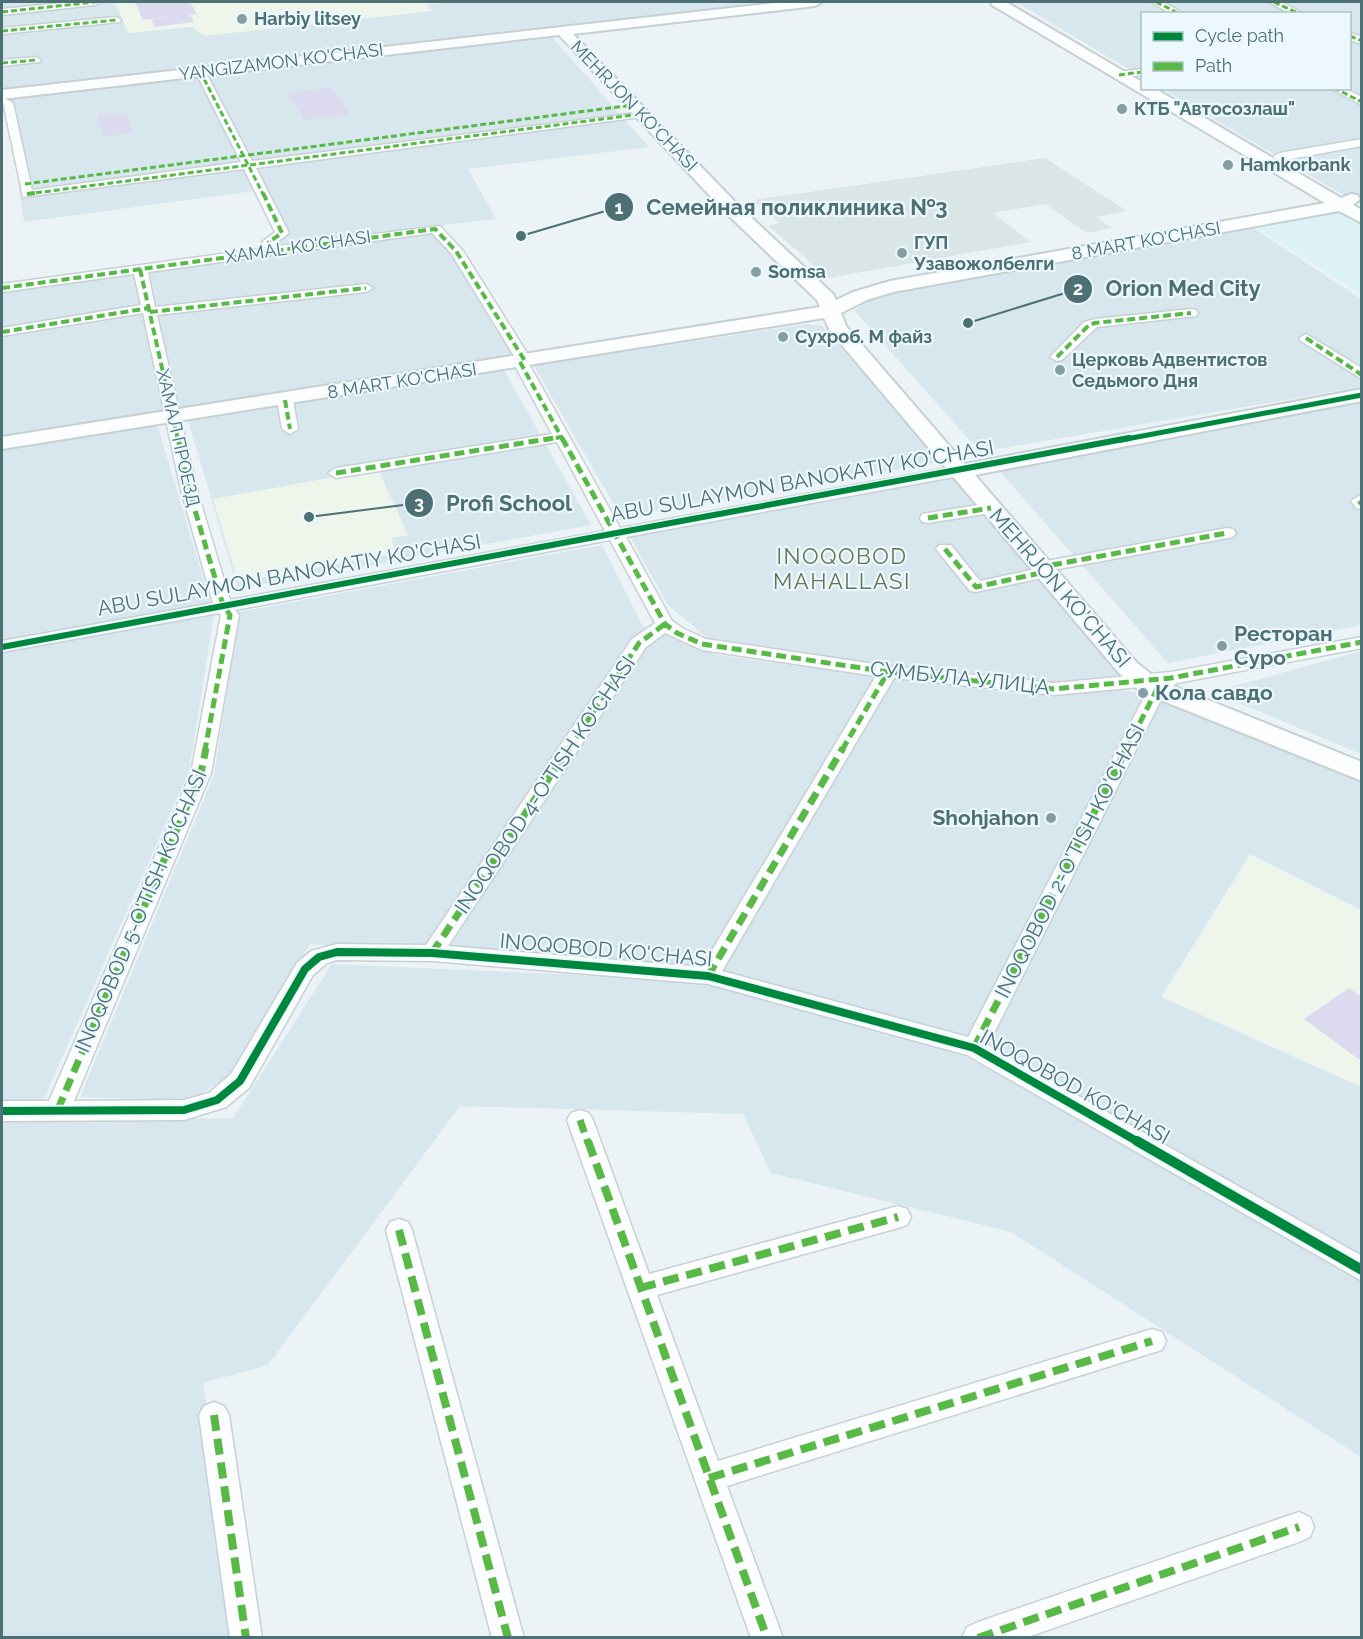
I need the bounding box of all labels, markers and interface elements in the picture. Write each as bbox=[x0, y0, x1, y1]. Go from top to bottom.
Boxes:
place label: Harbiy litsey bbox=[254, 8, 361, 29]
marker: Harbiy litsey bbox=[235, 12, 249, 26]
legend bbox=[1141, 12, 1351, 90]
text: Cycle path bbox=[1195, 25, 1284, 46]
street label: MEHRJON KO'CHASI bbox=[567, 36, 702, 175]
street label: YANGIZAMON KO'CHASI bbox=[177, 39, 384, 84]
text: Path bbox=[1195, 55, 1232, 76]
place label: КТБ "Автосозлаш" bbox=[1134, 98, 1295, 119]
marker: КТБ "Автосозлаш" bbox=[1115, 102, 1129, 116]
place label: Hamkorbank bbox=[1240, 154, 1351, 175]
marker: Hamkorbank bbox=[1221, 158, 1235, 172]
callout: Семейная поликлиника №3 bbox=[604, 187, 960, 227]
text: Семейная поликлиника №3 bbox=[646, 194, 948, 220]
text: 1 bbox=[615, 197, 624, 218]
street label: 8 MART KO'CHASI bbox=[1070, 217, 1222, 264]
street label: XAMAL KO'CHASI bbox=[224, 226, 372, 267]
place label: ГУП Узавожолбелги bbox=[913, 232, 1054, 274]
marker: ГУП Узавожолбелги bbox=[895, 246, 909, 260]
place label: Somsa bbox=[768, 261, 826, 282]
marker: Somsa bbox=[749, 265, 763, 279]
callout: Orion Med City bbox=[1063, 269, 1273, 309]
text: Orion Med City bbox=[1105, 275, 1261, 301]
text: 2 bbox=[1073, 278, 1083, 299]
place label: Сухроб. М файз bbox=[795, 326, 932, 347]
marker: Сухроб. М файз bbox=[776, 330, 790, 344]
place label: Церковь Адвентистов Седьмого Дня bbox=[1072, 349, 1267, 391]
street label: 8 MART KO'CHASI bbox=[326, 358, 478, 403]
marker: Церковь Адвентистов Седьмого Дня bbox=[1053, 363, 1067, 377]
street label: ХАМАЛ ПРОЕЗД bbox=[152, 367, 205, 509]
street label: ABU SULAYMON BANOKATIY KO'CHASI bbox=[608, 434, 996, 527]
callout: Profi School bbox=[404, 483, 584, 523]
text: Profi School bbox=[446, 490, 573, 516]
text: 3 bbox=[414, 492, 424, 513]
street label: MEHRJON KO'CHASI bbox=[985, 503, 1136, 672]
street label: ABU SULAYMON BANOKATIY KO'CHASI bbox=[95, 528, 483, 621]
district label: INOQOBOD MAHALLASI bbox=[773, 543, 911, 594]
place label: Ресторан Суро bbox=[1234, 621, 1333, 670]
marker: Ресторан Суро bbox=[1215, 639, 1229, 653]
street label: INOQOBOD 4-O'TISH KO'CHASI bbox=[449, 651, 640, 918]
street label: СУМБУЛА УЛИЦА bbox=[869, 656, 1051, 699]
place label: Кола савдо bbox=[1155, 680, 1273, 705]
marker: Кола савдо bbox=[1136, 686, 1150, 700]
street label: INOQOBOD 2-O'TISH KO'CHASI bbox=[989, 719, 1150, 1002]
street label: INOQOBOD 5-O'TISH KO'CHASI bbox=[69, 766, 212, 1056]
place label: Shohjahon bbox=[932, 805, 1039, 830]
marker: Shohjahon bbox=[1044, 811, 1058, 825]
street label: INOQOBOD KO'CHASI bbox=[499, 928, 713, 971]
street label: INOQOBOD KO'CHASI bbox=[976, 1024, 1175, 1149]

